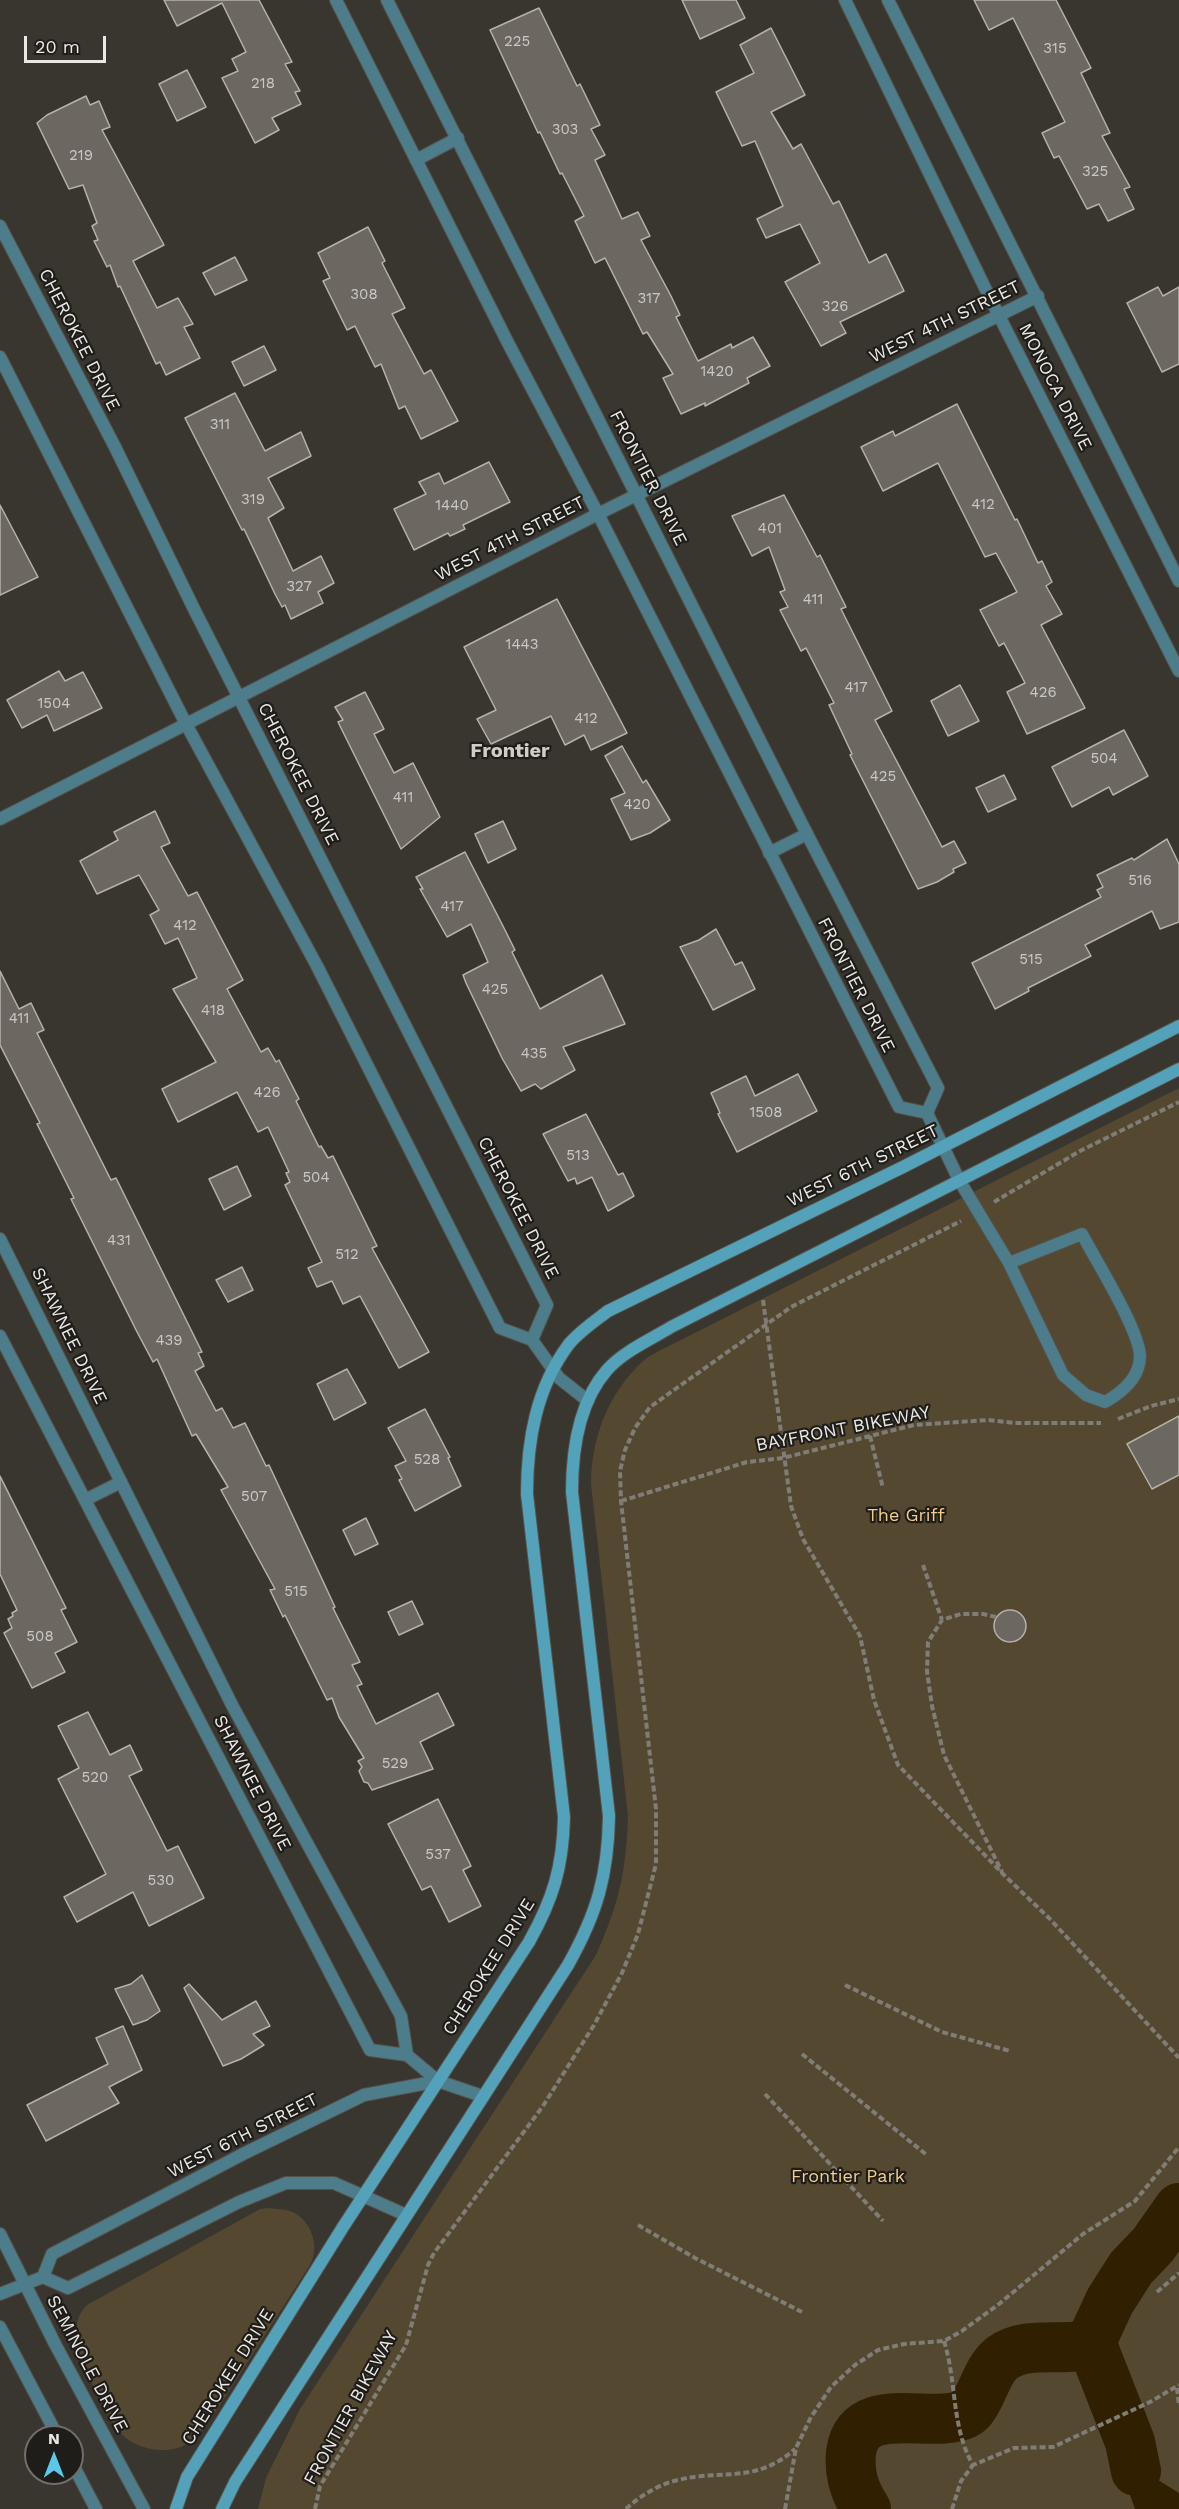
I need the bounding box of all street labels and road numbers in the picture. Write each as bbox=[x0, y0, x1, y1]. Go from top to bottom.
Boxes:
street label: CHEROKEE DRIVE bbox=[34, 265, 124, 415]
street label: WEST 4TH STREET bbox=[866, 276, 1024, 368]
street label: MONOCA DRIVE bbox=[1014, 320, 1096, 454]
street label: FRONTIER DRIVE bbox=[605, 407, 691, 549]
street label: WEST 4TH STREET bbox=[431, 492, 589, 586]
street label: CHEROKEE DRIVE bbox=[253, 699, 343, 849]
street label: FRONTIER DRIVE bbox=[813, 914, 899, 1056]
street label: WEST 6TH STREET bbox=[784, 1120, 942, 1212]
street label: CHEROKEE DRIVE bbox=[473, 1133, 563, 1283]
street label: SHAWNEE DRIVE bbox=[27, 1264, 111, 1408]
street label: BAYFRONT BIKEWAY bbox=[754, 1402, 932, 1456]
street label: SHAWNEE DRIVE bbox=[209, 1712, 295, 1854]
street label: CHEROKEE DRIVE bbox=[438, 1895, 540, 2039]
street label: WEST 6TH STREET bbox=[164, 2089, 322, 2183]
street label: SEMINOLE DRIVE bbox=[42, 2292, 132, 2436]
street label: CHEROKEE DRIVE bbox=[177, 2305, 279, 2449]
street label: FRONTIER BIKEWAY bbox=[300, 2327, 402, 2489]

